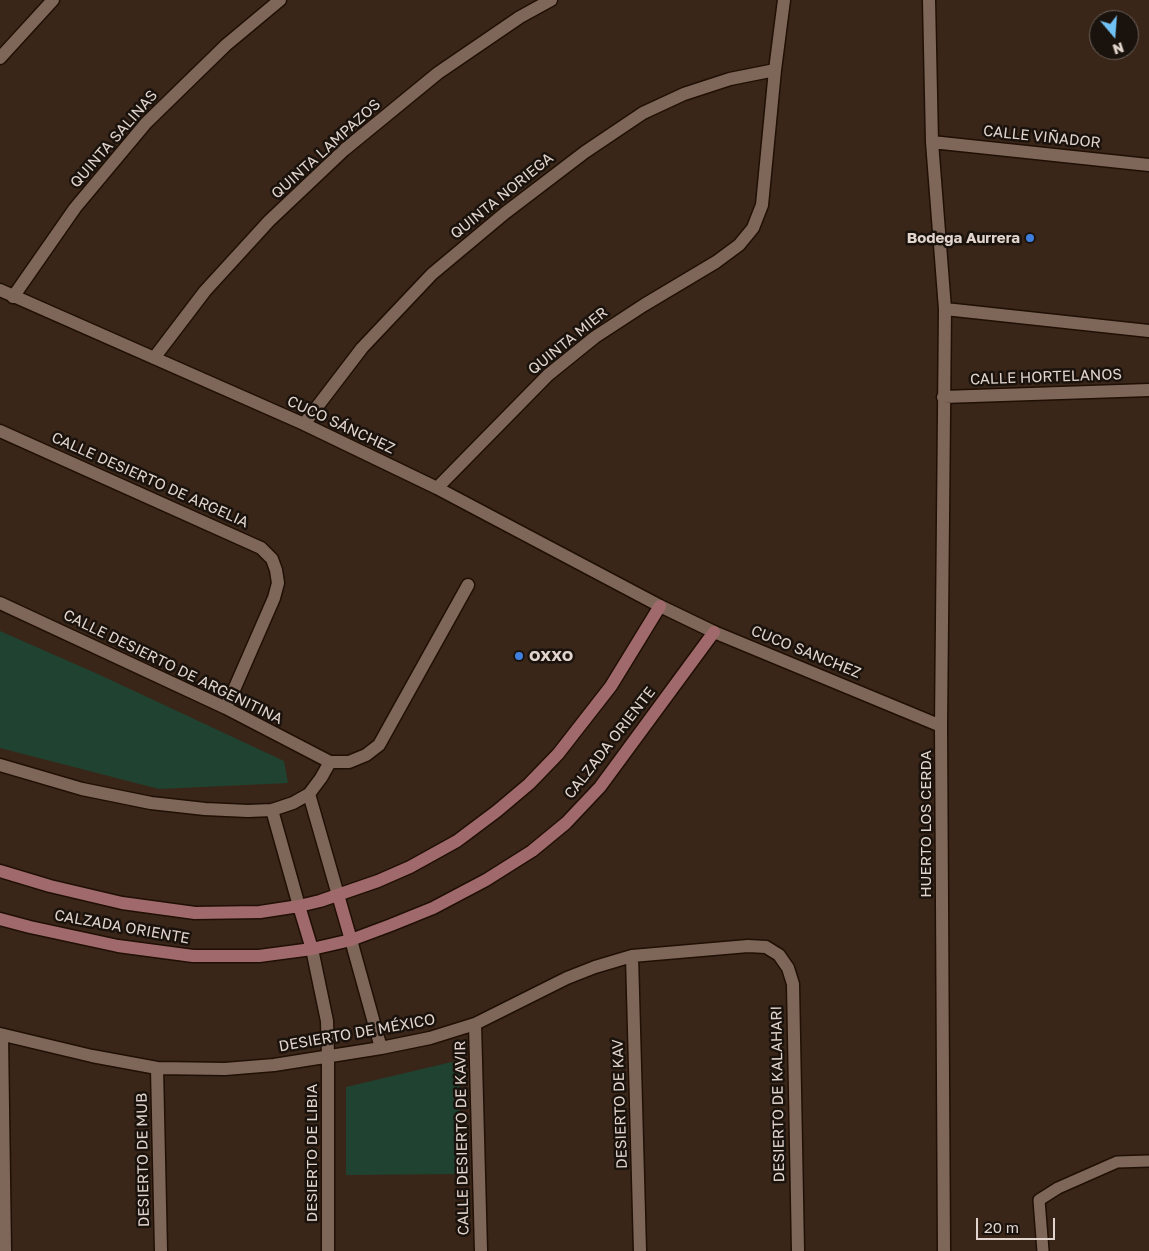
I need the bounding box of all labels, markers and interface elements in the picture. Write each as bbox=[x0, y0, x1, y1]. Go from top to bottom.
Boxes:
north arrow bbox=[1089, 10, 1139, 60]
text: N bbox=[1111, 39, 1126, 59]
street label: QUINTA SALINAS bbox=[67, 86, 161, 192]
street label: QUINTA LAMPAZOS bbox=[268, 95, 384, 203]
street label: CALLE VIÑADOR bbox=[982, 122, 1102, 152]
street label: QUINTA NORIEGA bbox=[447, 149, 557, 243]
place label: Bodega Aurrera bbox=[907, 229, 1020, 247]
marker: Bodega Aurrera bbox=[1024, 232, 1036, 244]
street label: QUINTA MIER bbox=[525, 303, 611, 379]
street label: CALLE HORTELANOS bbox=[970, 365, 1122, 389]
street label: CUCO SÁNCHEZ bbox=[284, 392, 398, 458]
street label: CALLE DESIERTO DE ARGELIA bbox=[49, 428, 251, 532]
street label: CALLE DESIERTO DE ARGENITINA bbox=[60, 606, 286, 728]
street label: CUCO SANCHEZ bbox=[748, 622, 864, 682]
place label: OXXO bbox=[529, 647, 573, 665]
marker: OXXO bbox=[513, 650, 525, 662]
street label: CALZADA ORIENTE bbox=[561, 684, 659, 802]
street label: HUERTO LOS CERDA bbox=[917, 750, 935, 898]
street label: CALZADA ORIENTE bbox=[53, 906, 191, 948]
street label: DESIERTO DE KALAHARI bbox=[767, 1006, 789, 1182]
street label: DESIERTO DE MÉXICO bbox=[277, 1010, 437, 1056]
street label: DESIERTO DE KAV bbox=[609, 1039, 631, 1169]
street label: CALLE DESIERTO DE KAVIR bbox=[451, 1041, 473, 1235]
street label: DESIERTO DE LIBIA bbox=[303, 1084, 321, 1222]
street label: DESIERTO DE MUB bbox=[133, 1093, 153, 1227]
scale bar bbox=[979, 1208, 1058, 1240]
text: 20 m bbox=[984, 1218, 1019, 1236]

